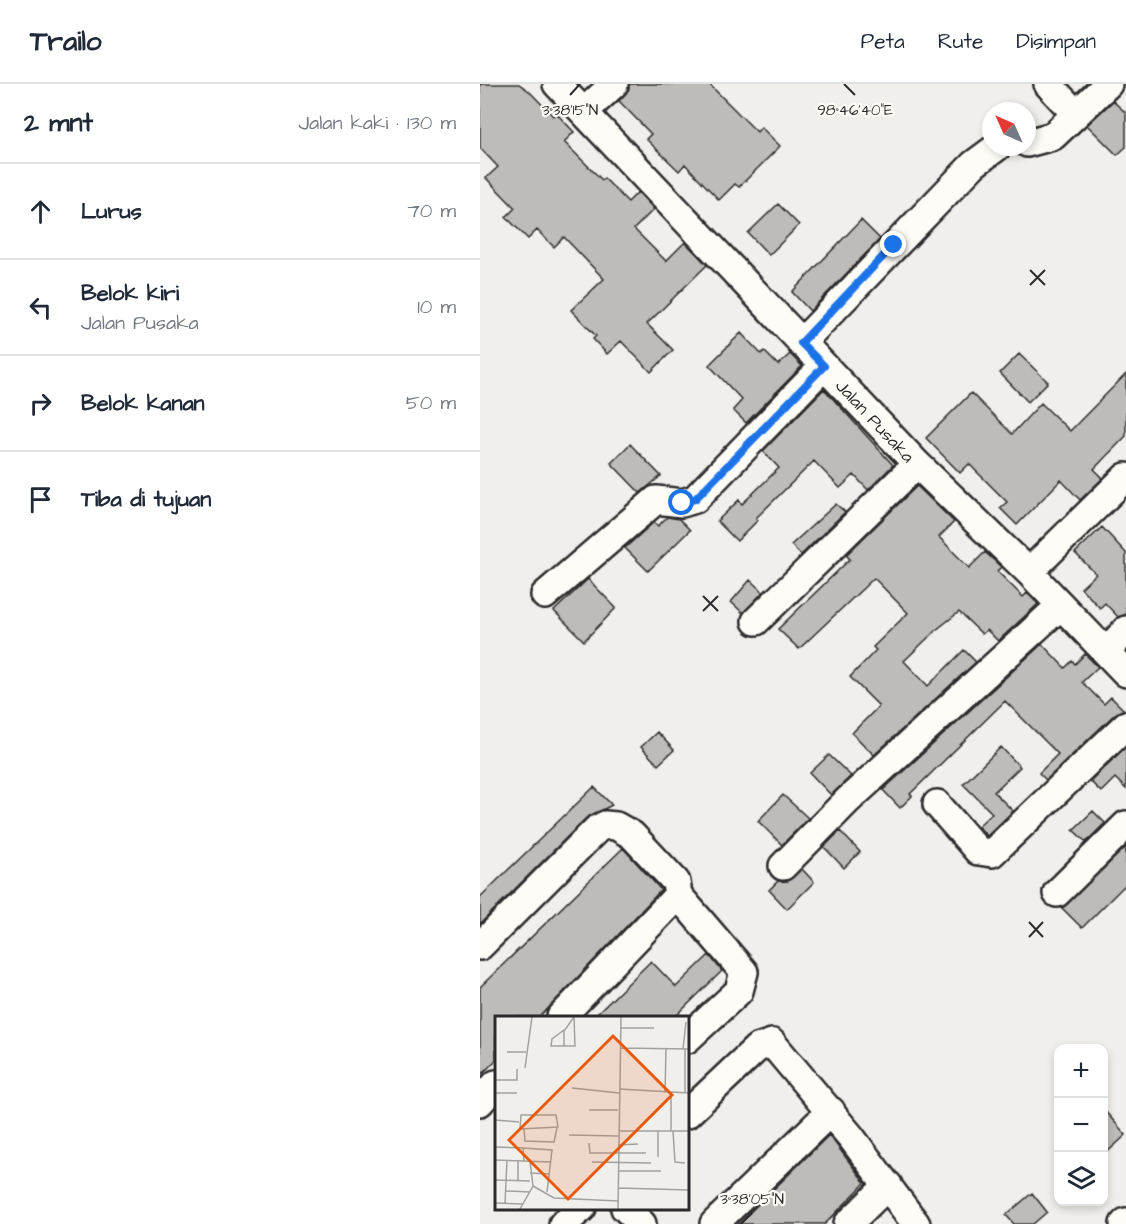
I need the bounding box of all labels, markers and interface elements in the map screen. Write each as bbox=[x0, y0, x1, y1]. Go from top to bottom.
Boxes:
text: Trailo bbox=[30, 22, 102, 61]
text: Peta bbox=[861, 27, 905, 56]
text: Rute bbox=[938, 27, 983, 56]
text: Disimpan bbox=[1016, 27, 1096, 56]
text: 3°38'15"N bbox=[542, 100, 598, 121]
text: 98°46'40"E bbox=[817, 100, 893, 121]
north arrow bbox=[982, 102, 1036, 156]
text: 2 mnt bbox=[24, 105, 93, 141]
text: Jalan kaki · 130 m bbox=[298, 109, 456, 137]
icon: ahead bbox=[24, 195, 57, 228]
text: Lurus bbox=[81, 196, 142, 227]
text: 70 m bbox=[408, 197, 456, 225]
route end bbox=[880, 231, 906, 257]
text: Belok kiri bbox=[81, 278, 179, 309]
icon: left bbox=[24, 291, 57, 324]
text: 10 m bbox=[417, 293, 456, 321]
text: Jalan Pusaka bbox=[81, 309, 199, 337]
street label: Jalan Pusaka bbox=[829, 374, 920, 469]
icon: right bbox=[24, 387, 57, 420]
text: Belok kanan bbox=[81, 388, 205, 419]
text: 50 m bbox=[406, 389, 456, 417]
icon: arrive bbox=[24, 483, 57, 516]
text: Tiba di tujuan bbox=[81, 484, 211, 515]
route start bbox=[668, 489, 694, 515]
inset map bbox=[495, 1016, 688, 1209]
map controls bbox=[1054, 1044, 1108, 1206]
button: + bbox=[1054, 1044, 1108, 1098]
button: − bbox=[1054, 1098, 1108, 1152]
button: layers bbox=[1054, 1152, 1108, 1206]
text: 3°38'05"N bbox=[720, 1189, 784, 1210]

